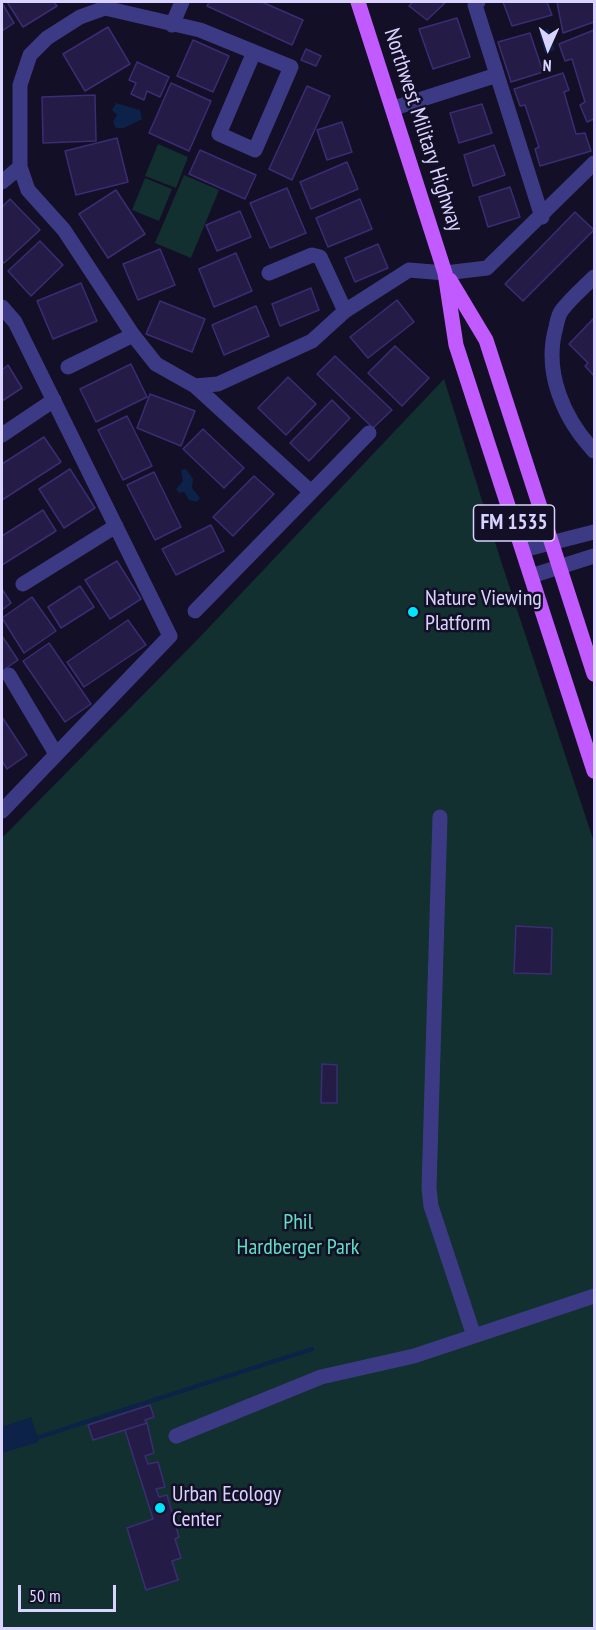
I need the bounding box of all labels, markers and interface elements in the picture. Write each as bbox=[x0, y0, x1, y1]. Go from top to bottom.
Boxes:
north arrow bbox=[518, 18, 578, 78]
street label: Northwest Military Highway bbox=[378, 25, 468, 235]
text: N bbox=[542, 56, 552, 76]
road number: FM 1535 bbox=[474, 505, 554, 541]
place label: Nature Viewing Platform bbox=[425, 586, 542, 638]
marker: Nature Viewing Platform bbox=[406, 605, 420, 619]
park label: Phil Hardberger Park bbox=[237, 1210, 359, 1262]
place label: Urban Ecology Center bbox=[172, 1482, 281, 1534]
marker: Urban Ecology Center bbox=[153, 1501, 167, 1515]
scale bar bbox=[21, 1573, 118, 1611]
text: 50 m bbox=[29, 1584, 61, 1607]

